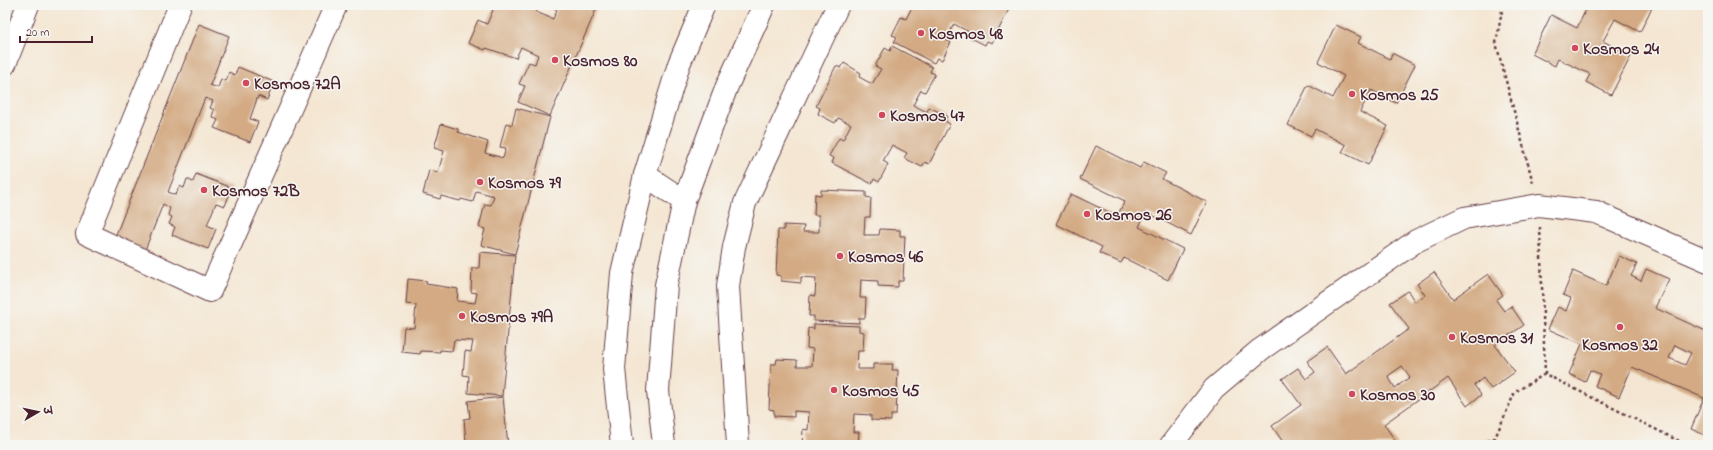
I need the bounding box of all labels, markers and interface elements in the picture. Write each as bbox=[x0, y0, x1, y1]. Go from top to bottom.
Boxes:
scale bar bbox=[20, 18, 92, 44]
place label: Kosmos 48 bbox=[929, 22, 1004, 47]
text: 20 m bbox=[26, 24, 49, 42]
marker: Kosmos 48 bbox=[916, 28, 926, 38]
place label: Kosmos 24 bbox=[1583, 37, 1660, 62]
marker: Kosmos 24 bbox=[1570, 43, 1580, 53]
place label: Kosmos 80 bbox=[563, 49, 638, 74]
marker: Kosmos 80 bbox=[550, 55, 560, 65]
place label: Kosmos 72A bbox=[254, 72, 341, 97]
marker: Kosmos 72A bbox=[241, 78, 251, 88]
place label: Kosmos 25 bbox=[1360, 83, 1439, 108]
marker: Kosmos 25 bbox=[1347, 89, 1357, 99]
place label: Kosmos 47 bbox=[890, 104, 966, 129]
marker: Kosmos 47 bbox=[877, 110, 887, 120]
place label: Kosmos 79 bbox=[488, 171, 562, 196]
marker: Kosmos 79 bbox=[475, 177, 485, 187]
place label: Kosmos 72B bbox=[212, 179, 300, 204]
marker: Kosmos 72B bbox=[199, 185, 209, 195]
place label: Kosmos 26 bbox=[1095, 203, 1172, 228]
marker: Kosmos 26 bbox=[1082, 209, 1092, 219]
place label: Kosmos 46 bbox=[848, 245, 924, 270]
marker: Kosmos 46 bbox=[835, 251, 845, 261]
place label: Kosmos 79A bbox=[470, 305, 553, 330]
marker: Kosmos 79A bbox=[457, 311, 467, 321]
marker: Kosmos 32 bbox=[1615, 322, 1625, 332]
place label: Kosmos 31 bbox=[1460, 326, 1534, 351]
marker: Kosmos 31 bbox=[1447, 332, 1457, 342]
place label: Kosmos 32 bbox=[1582, 333, 1659, 358]
place label: Kosmos 45 bbox=[842, 379, 920, 404]
place label: Kosmos 30 bbox=[1360, 383, 1436, 408]
marker: Kosmos 45 bbox=[829, 385, 839, 395]
marker: Kosmos 30 bbox=[1347, 389, 1357, 399]
north arrow bbox=[18, 392, 58, 432]
text: उ bbox=[38, 405, 56, 417]

